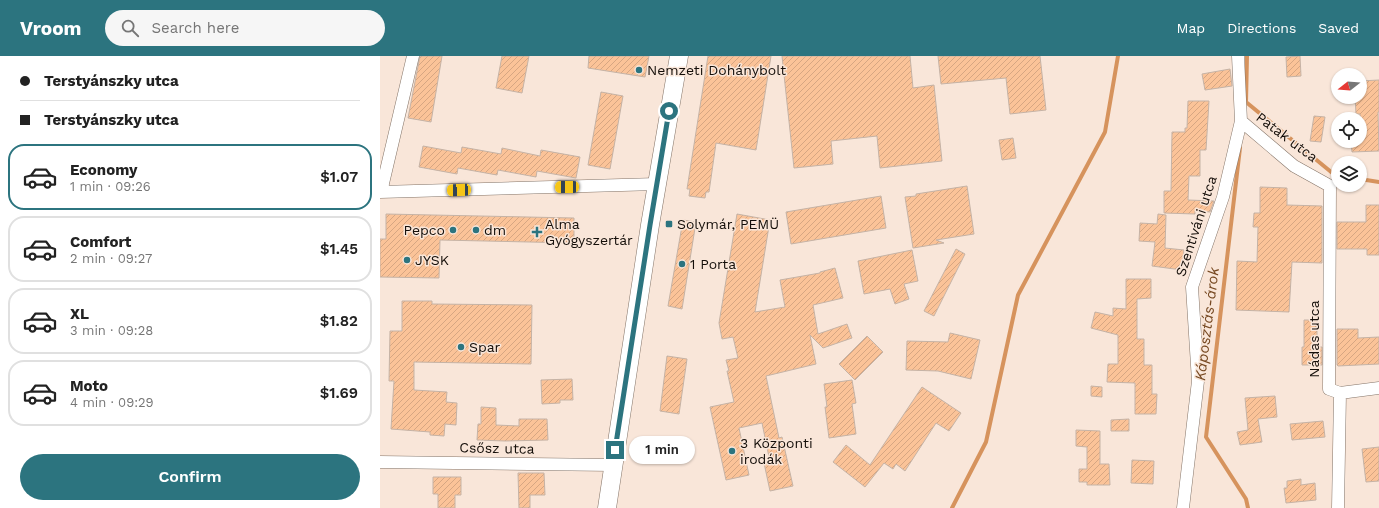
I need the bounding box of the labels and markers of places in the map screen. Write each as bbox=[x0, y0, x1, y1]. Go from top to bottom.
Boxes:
place label: Nemzeti Dohánybolt bbox=[647, 62, 786, 78]
marker: Nemzeti Dohánybolt bbox=[634, 65, 644, 75]
place label: Alma Gyógyszertár bbox=[545, 216, 633, 248]
place label: Solymár, PEMÜ bbox=[677, 216, 779, 232]
marker: Solymár, PEMÜ bbox=[664, 219, 674, 229]
place label: Pepco bbox=[403, 222, 445, 238]
place label: dm bbox=[484, 222, 506, 238]
marker: Pepco bbox=[448, 225, 458, 235]
marker: dm bbox=[471, 225, 481, 235]
marker: Alma Gyógyszertár bbox=[532, 227, 542, 237]
place label: JYSK bbox=[415, 252, 449, 268]
marker: JYSK bbox=[402, 255, 412, 265]
place label: 1 Porta bbox=[690, 256, 736, 272]
marker: 1 Porta bbox=[677, 259, 687, 269]
place label: Spar bbox=[469, 339, 501, 355]
marker: Spar bbox=[456, 342, 466, 352]
place label: 3 Központi irodák bbox=[740, 435, 813, 467]
marker: 3 Központi irodák bbox=[727, 446, 737, 456]

